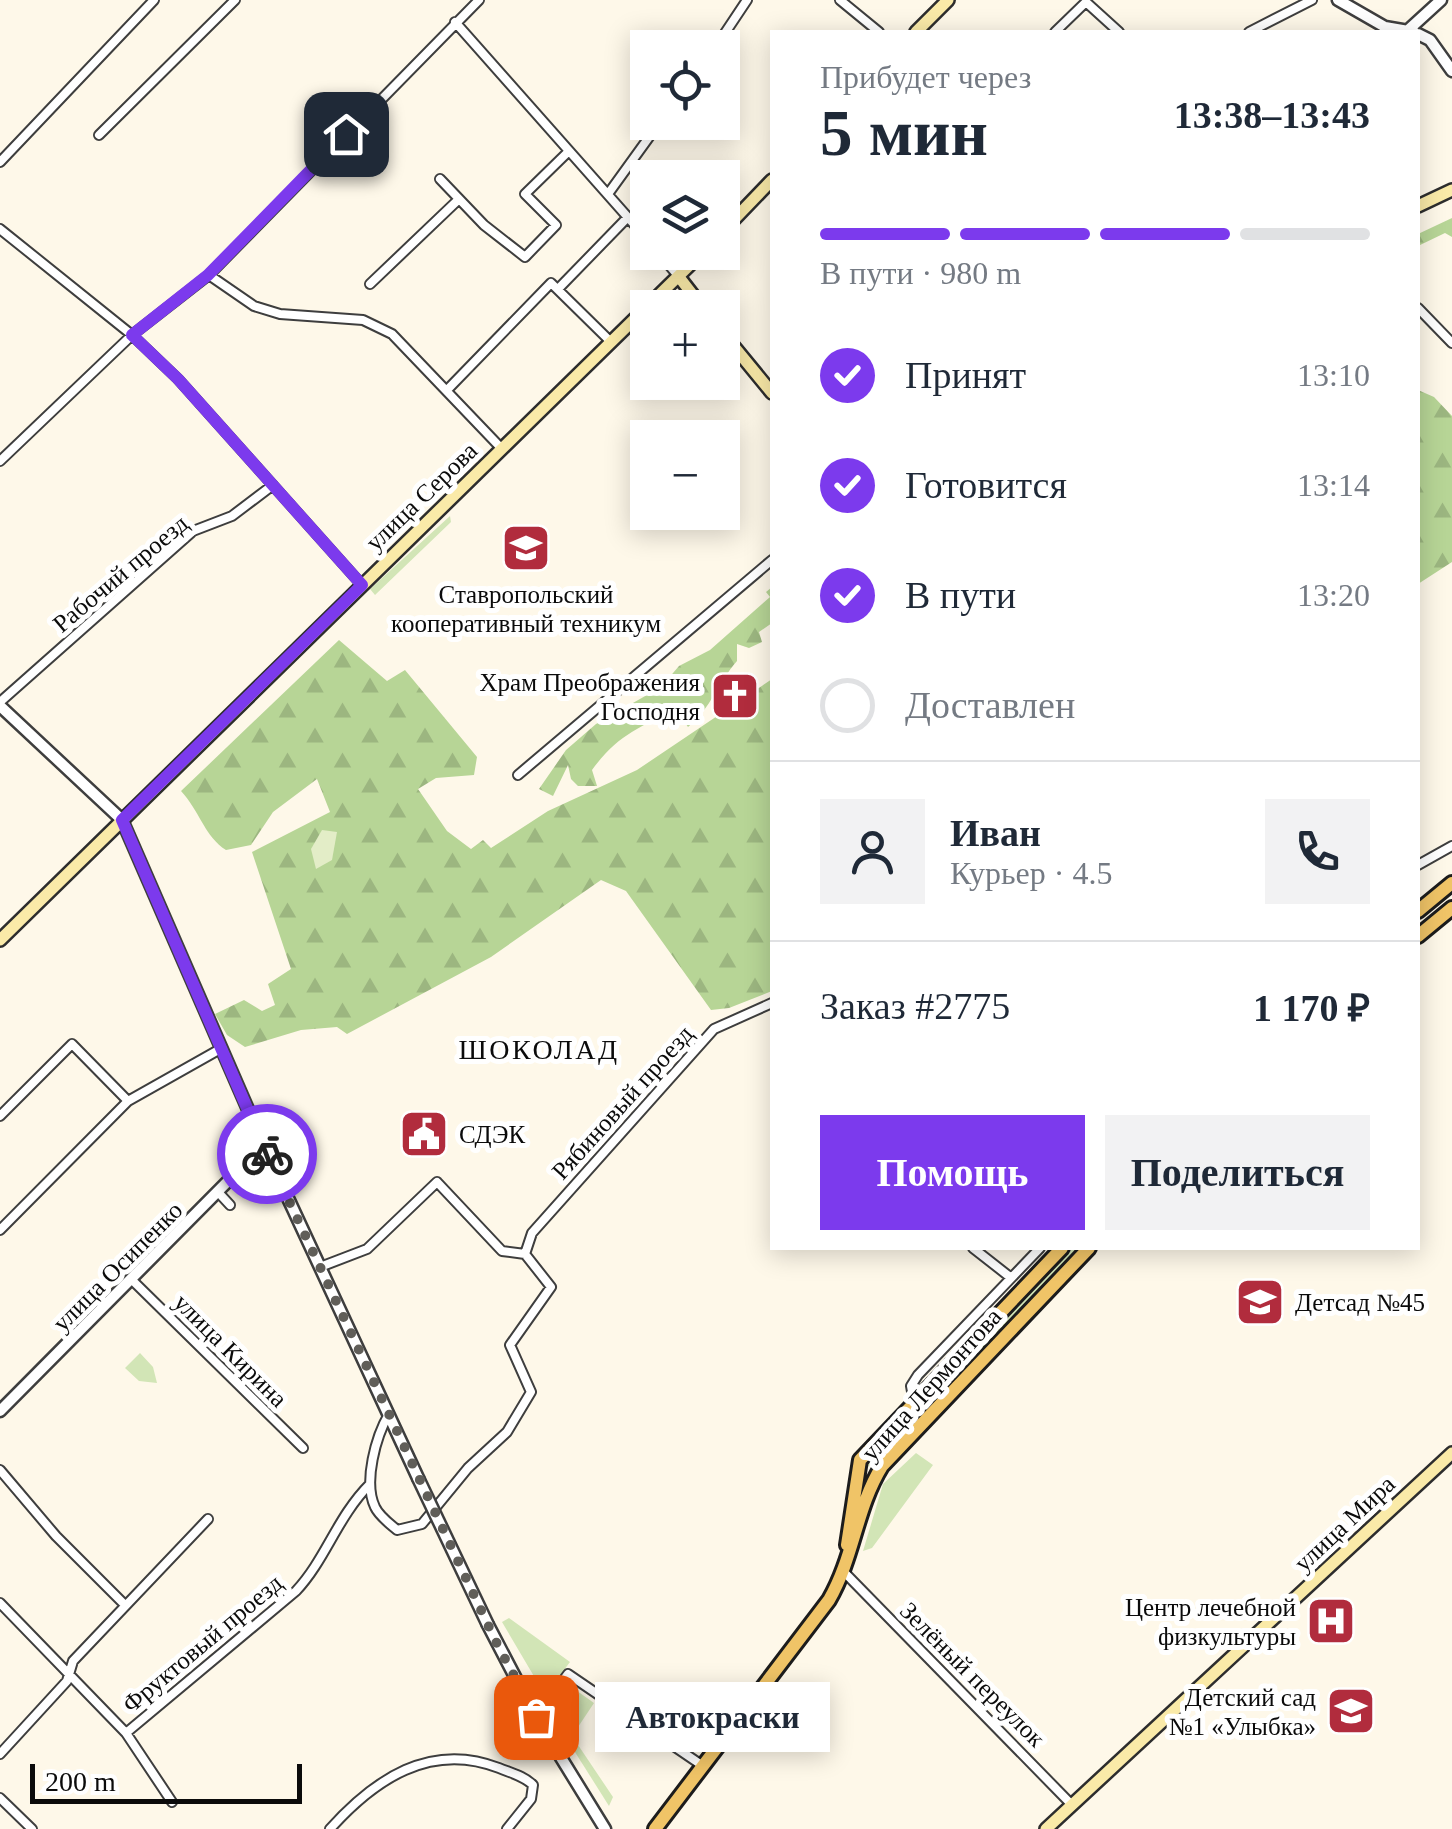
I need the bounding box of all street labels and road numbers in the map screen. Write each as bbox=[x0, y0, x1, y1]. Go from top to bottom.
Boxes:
street label: улица Серова bbox=[360, 437, 482, 556]
street label: Рабочий проезд bbox=[48, 509, 193, 638]
street label: Рябиновый проезд bbox=[546, 1020, 698, 1185]
street label: улица Осипенко bbox=[47, 1196, 188, 1337]
street label: улица Кирина bbox=[169, 1288, 293, 1412]
street label: улица Лермонтова bbox=[856, 1303, 1007, 1466]
street label: улица Мира bbox=[1289, 1470, 1400, 1577]
street label: Фруктовый проезд bbox=[117, 1569, 288, 1718]
street label: Зелёный переулок bbox=[895, 1597, 1051, 1753]

